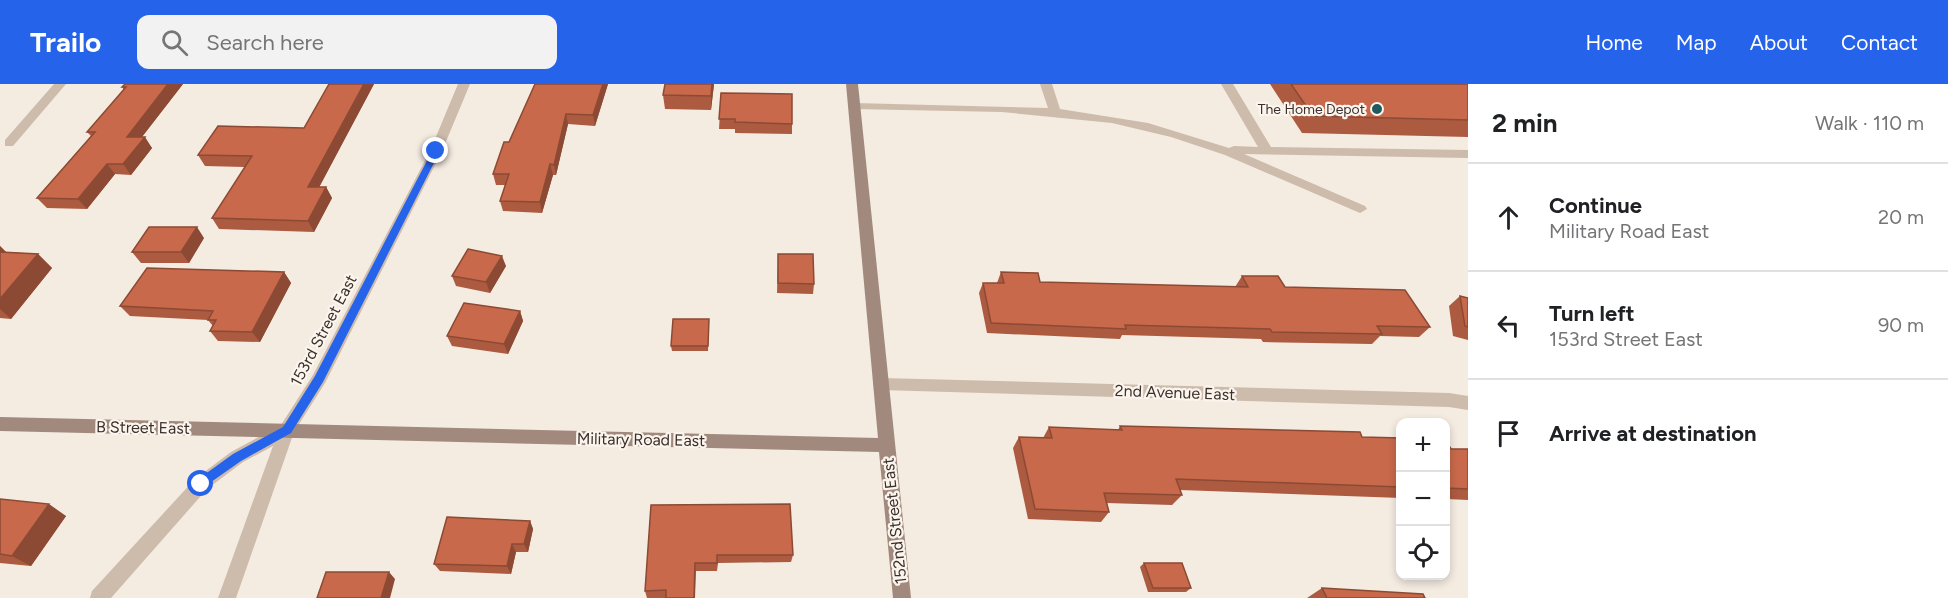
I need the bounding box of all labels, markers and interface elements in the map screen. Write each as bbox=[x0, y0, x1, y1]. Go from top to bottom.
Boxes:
search box bbox=[137, 15, 557, 69]
text: Trailo bbox=[30, 25, 101, 59]
icon: search bbox=[158, 26, 191, 59]
text: Search here bbox=[206, 29, 324, 56]
text: Home bbox=[1586, 30, 1643, 55]
text: Map bbox=[1676, 30, 1717, 55]
text: About bbox=[1750, 30, 1808, 55]
text: Contact bbox=[1841, 30, 1918, 55]
place label: The Home Depot bbox=[1258, 101, 1365, 118]
marker: The Home Depot bbox=[1370, 102, 1384, 116]
text: 2 min bbox=[1492, 107, 1558, 139]
text: Walk · 110 m bbox=[1815, 111, 1924, 135]
route end bbox=[422, 137, 448, 163]
text: Continue bbox=[1549, 192, 1642, 219]
icon: ahead bbox=[1492, 201, 1525, 234]
text: 20 m bbox=[1878, 205, 1924, 229]
text: Military Road East bbox=[1549, 219, 1709, 243]
street label: 153rd Street East bbox=[286, 271, 361, 389]
text: Turn left bbox=[1549, 300, 1635, 327]
icon: left bbox=[1492, 309, 1525, 342]
text: 90 m bbox=[1878, 313, 1924, 337]
text: 153rd Street East bbox=[1549, 327, 1703, 351]
street label: 2nd Avenue East bbox=[1114, 381, 1235, 404]
street label: B Street East bbox=[96, 417, 190, 438]
icon: arrive bbox=[1492, 417, 1525, 450]
map controls bbox=[1396, 418, 1450, 580]
button: + bbox=[1396, 418, 1450, 472]
text: Arrive at destination bbox=[1549, 420, 1757, 447]
street label: Military Road East bbox=[577, 429, 705, 450]
street label: 152nd Street East bbox=[878, 457, 911, 585]
route start bbox=[187, 470, 213, 496]
button: − bbox=[1396, 472, 1450, 526]
button: locate bbox=[1396, 526, 1450, 580]

